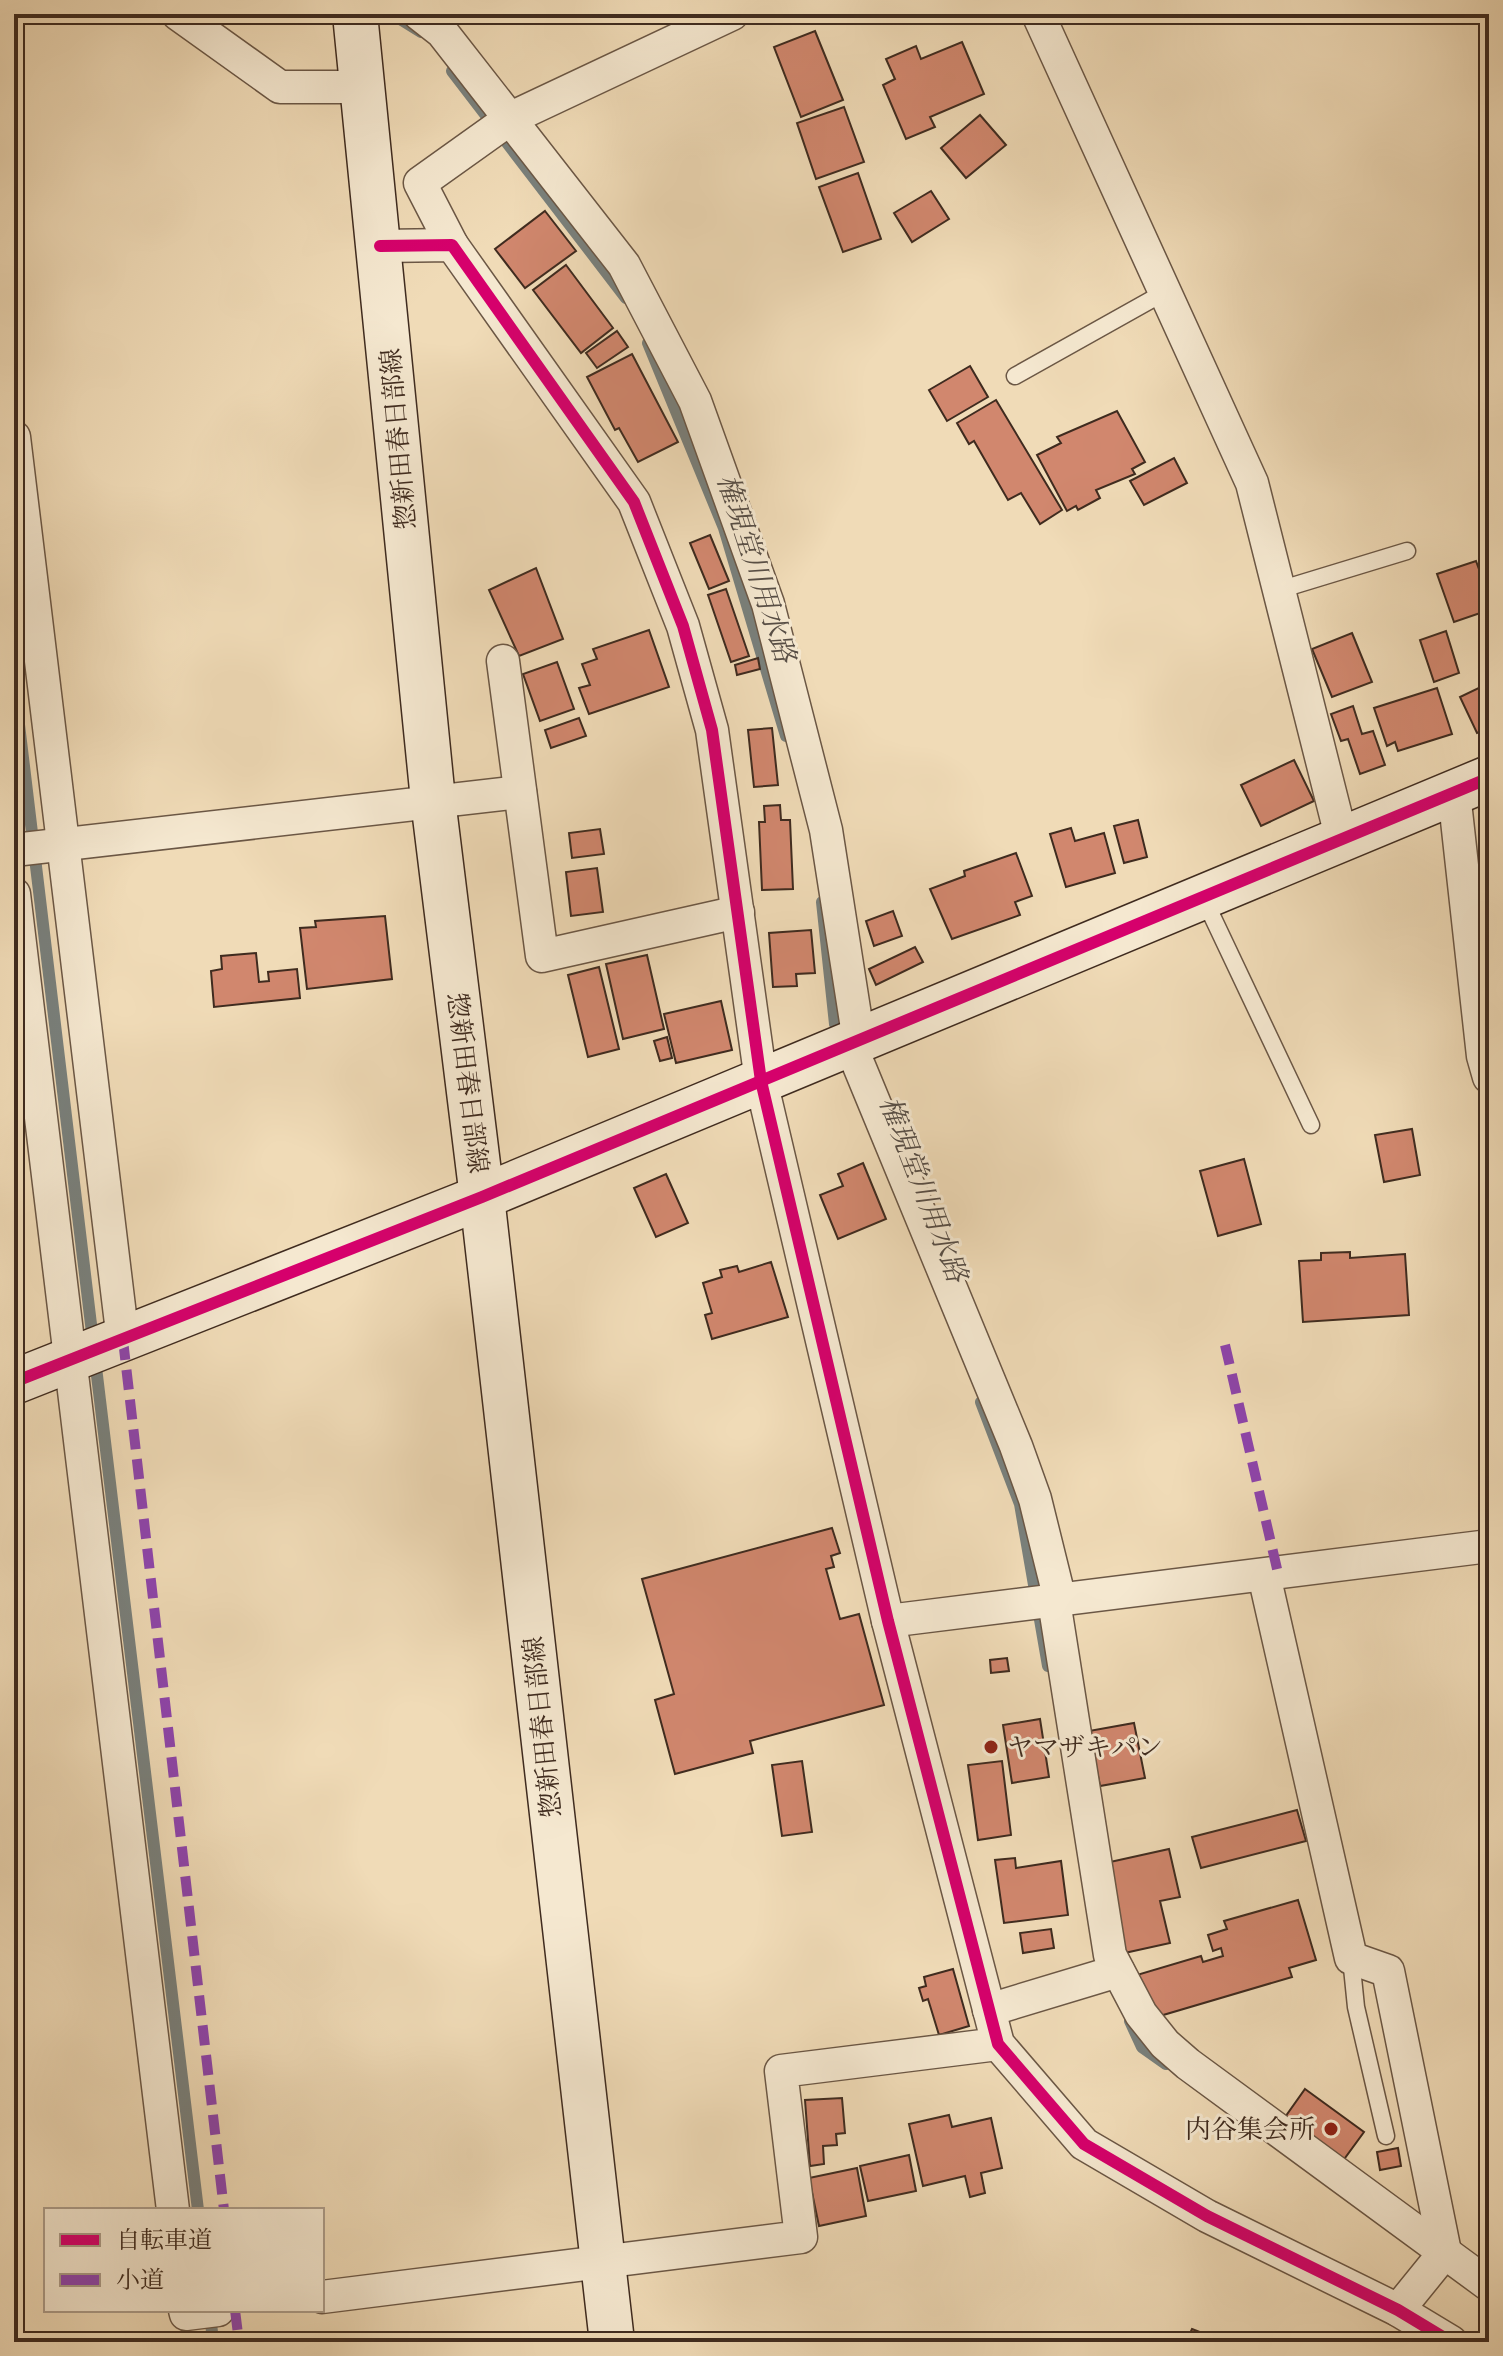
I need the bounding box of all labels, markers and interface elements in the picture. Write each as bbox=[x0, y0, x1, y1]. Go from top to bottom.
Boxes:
street label: 惣新田春日部線 bbox=[373, 347, 423, 531]
water label: 権現堂川用水路 bbox=[710, 469, 805, 669]
street label: 惣新田春日部線 bbox=[440, 991, 496, 1175]
water label: 権現堂川用水路 bbox=[872, 1091, 977, 1289]
street label: 惣新田春日部線 bbox=[516, 1635, 568, 1819]
place label: ヤマザキパン bbox=[1007, 1730, 1163, 1764]
marker: ヤマザキパン bbox=[982, 1738, 1000, 1756]
place label: 内谷集会所 bbox=[1185, 2112, 1315, 2146]
marker: 内谷集会所 bbox=[1322, 2120, 1340, 2138]
legend bbox=[44, 2208, 324, 2312]
text: 自転車道 bbox=[116, 2224, 212, 2255]
text: 小道 bbox=[116, 2264, 164, 2295]

